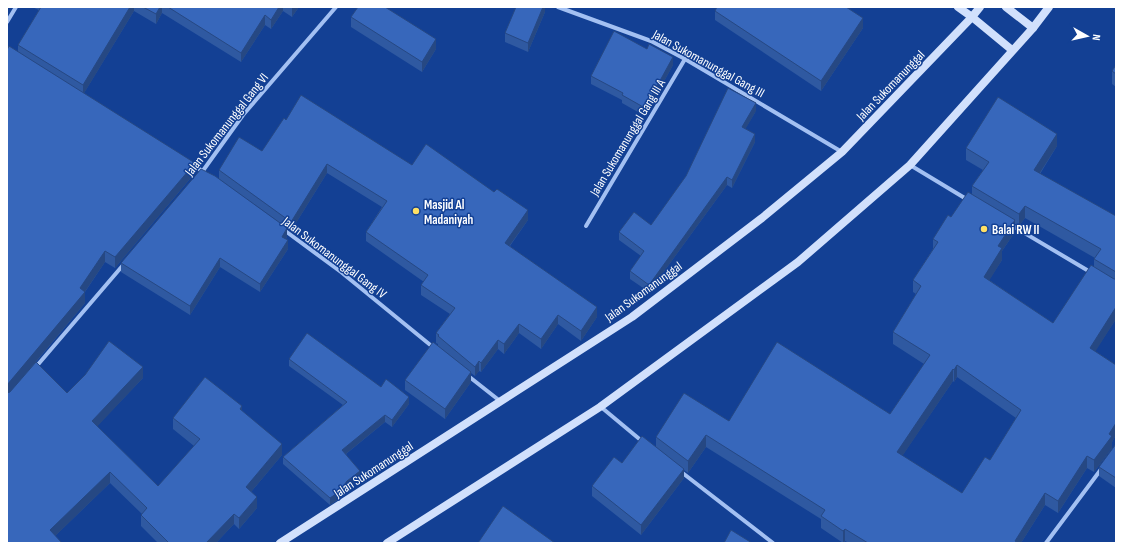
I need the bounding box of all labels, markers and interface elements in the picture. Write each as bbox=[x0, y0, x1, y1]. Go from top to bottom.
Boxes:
north arrow bbox=[1067, 16, 1107, 56]
street label: Jalan Sukomanunggal Gang III bbox=[649, 26, 767, 101]
text: N bbox=[1090, 34, 1103, 41]
street label: Jalan Sukomanunggal bbox=[853, 47, 928, 125]
street label: Jalan Sukomanunggal Gang VI bbox=[181, 70, 272, 180]
street label: Jalan Sukomanunggal Gang III A bbox=[586, 76, 669, 200]
place label: Masjid Al Madaniyah bbox=[424, 197, 473, 228]
marker: Masjid Al Madaniyah bbox=[411, 206, 421, 216]
street label: Jalan Sukomanunggal Gang IV bbox=[278, 213, 390, 302]
place label: Balai RW II bbox=[992, 222, 1039, 238]
marker: Balai RW II bbox=[979, 224, 989, 234]
street label: Jalan Sukomanunggal bbox=[601, 258, 685, 326]
street label: Jalan Sukomanunggal bbox=[330, 438, 416, 502]

